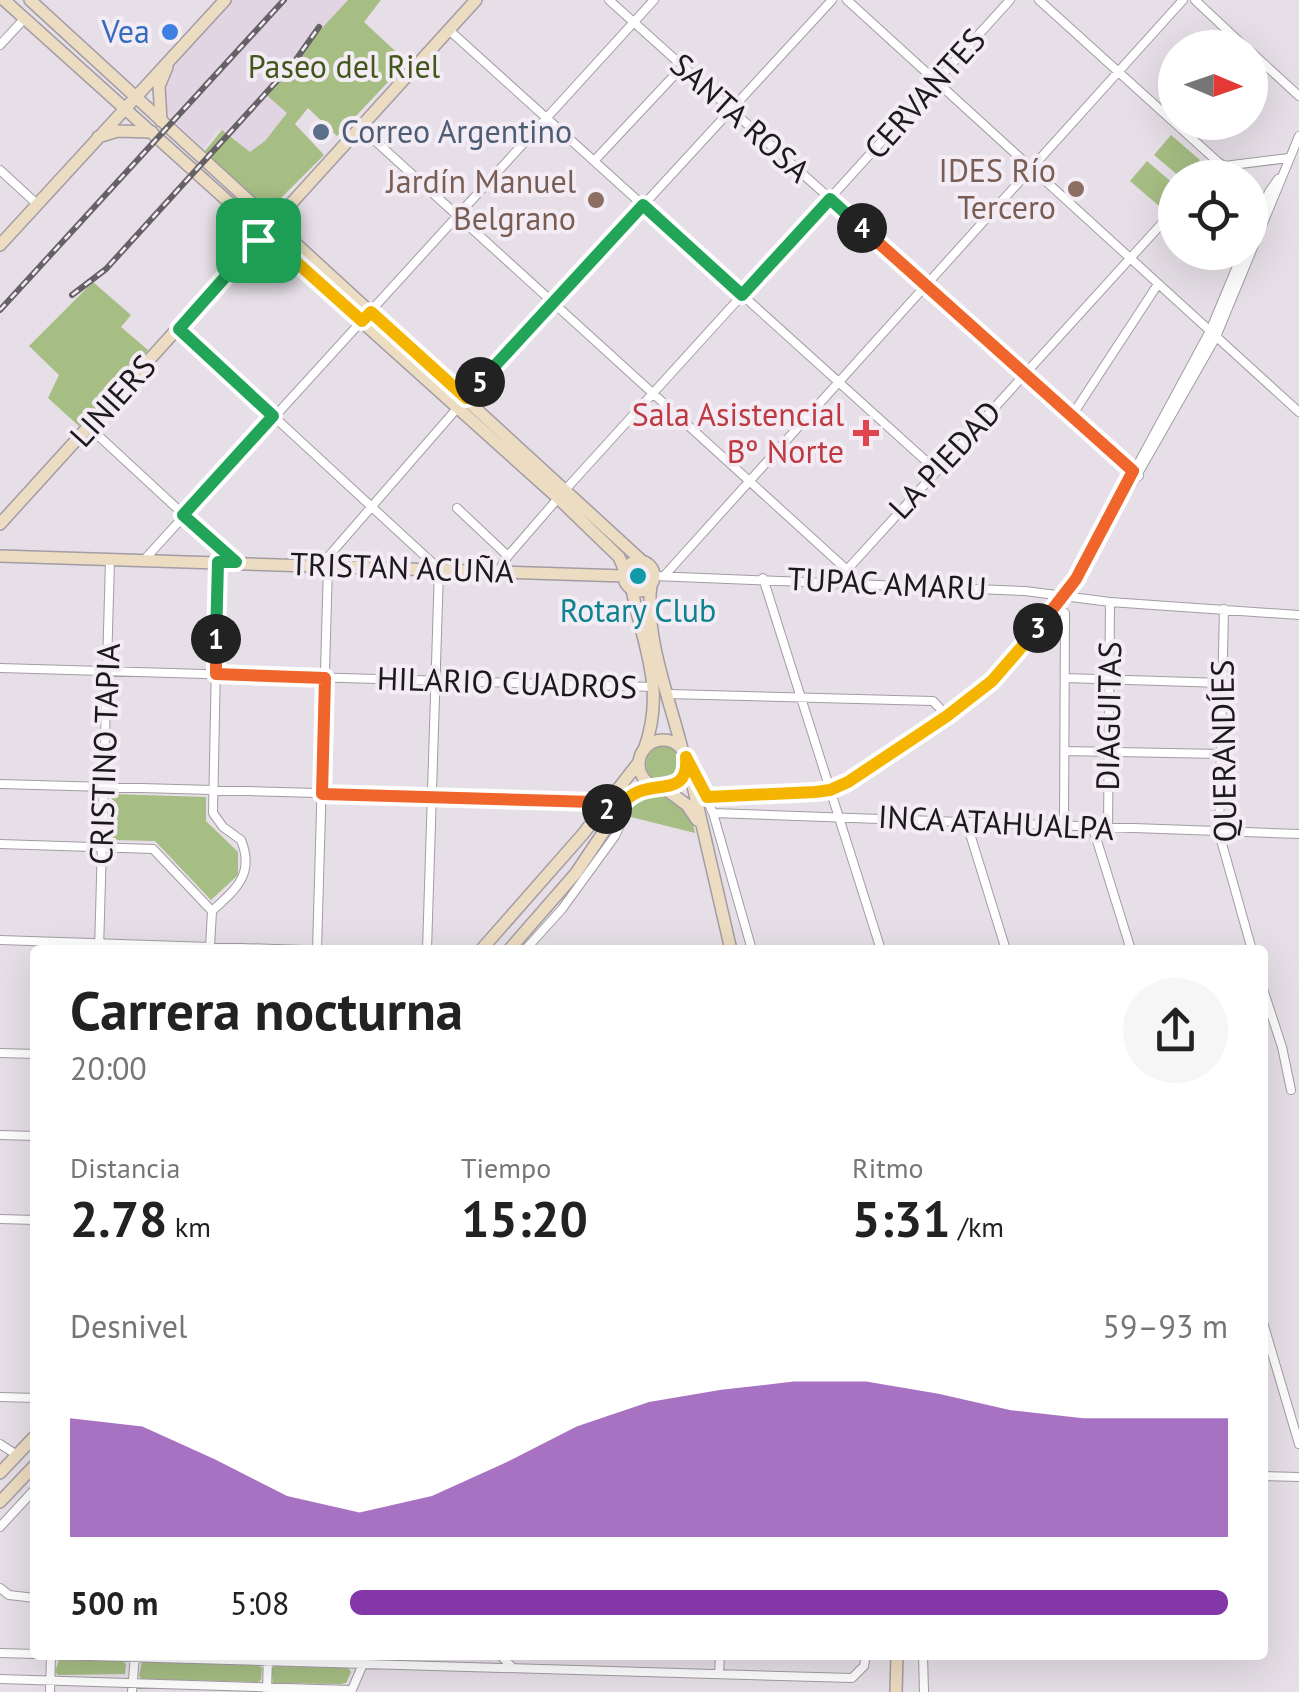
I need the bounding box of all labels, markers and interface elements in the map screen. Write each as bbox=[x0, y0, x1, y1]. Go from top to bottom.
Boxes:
place label: Vea bbox=[101, 10, 150, 52]
street label: CERVANTES bbox=[855, 19, 994, 168]
marker: Vea bbox=[159, 21, 181, 43]
north arrow bbox=[1158, 30, 1268, 140]
map controls bbox=[1158, 30, 1268, 270]
street label: SANTA ROSA bbox=[662, 43, 820, 191]
park label: Paseo del Riel bbox=[248, 45, 441, 87]
place label: Correo Argentino bbox=[341, 110, 572, 152]
marker: Correo Argentino bbox=[310, 121, 332, 143]
place label: IDES Río Tercero bbox=[939, 149, 1056, 228]
place label: Jardín Manuel Belgrano bbox=[385, 160, 577, 239]
button: locate bbox=[1158, 160, 1268, 270]
marker: IDES Río Tercero bbox=[1065, 178, 1087, 200]
marker: Jardín Manuel Belgrano bbox=[585, 189, 607, 211]
pin bbox=[216, 198, 301, 283]
pin: 4 bbox=[837, 203, 887, 253]
text: 4 bbox=[854, 209, 870, 246]
icon: arrive bbox=[231, 213, 286, 268]
street label: LINIERS bbox=[60, 345, 165, 455]
pin: 5 bbox=[455, 357, 505, 407]
text: 5 bbox=[472, 363, 488, 400]
street label: LA PIEDAD bbox=[879, 391, 1010, 527]
place label: Sala Asistencial Bº Norte bbox=[632, 393, 845, 472]
marker: Sala Asistencial Bº Norte bbox=[853, 420, 879, 446]
street label: TRISTAN ACUÑA bbox=[289, 542, 515, 592]
street label: TUPAC AMARU bbox=[786, 557, 988, 609]
marker: Rotary Club bbox=[627, 565, 649, 587]
place label: Rotary Club bbox=[560, 589, 716, 631]
pin: 3 bbox=[1013, 603, 1063, 653]
text: 3 bbox=[1030, 609, 1046, 646]
pin: 1 bbox=[191, 614, 241, 664]
text: 1 bbox=[208, 620, 224, 657]
street label: DIAGUITAS bbox=[1086, 641, 1130, 791]
street label: CRISTINO TAPIA bbox=[79, 642, 129, 866]
street label: HILARIO CUADROS bbox=[376, 656, 638, 708]
street label: QUERANDÍES bbox=[1200, 659, 1246, 843]
pin: 2 bbox=[582, 784, 632, 834]
text: 2 bbox=[599, 790, 615, 827]
street label: INCA ATAHUALPA bbox=[877, 795, 1115, 849]
text: Carrera nocturna bbox=[70, 974, 463, 1045]
button: share bbox=[1123, 978, 1228, 1083]
text: 20:00 bbox=[70, 1047, 147, 1089]
text: Distancia bbox=[70, 1149, 180, 1186]
text: Tiempo bbox=[461, 1149, 551, 1186]
text: Ritmo bbox=[852, 1149, 923, 1186]
text: 2.78 bbox=[70, 1186, 167, 1251]
text: 15:20 bbox=[461, 1186, 588, 1251]
text: 5:31 bbox=[852, 1186, 951, 1251]
text: km bbox=[167, 1208, 211, 1245]
text: /km bbox=[951, 1208, 1004, 1245]
text: Desnivel bbox=[70, 1305, 187, 1347]
text: 59–93 m bbox=[1103, 1305, 1228, 1347]
text: 500 m bbox=[70, 1582, 158, 1624]
text: 5:08 bbox=[230, 1582, 289, 1624]

